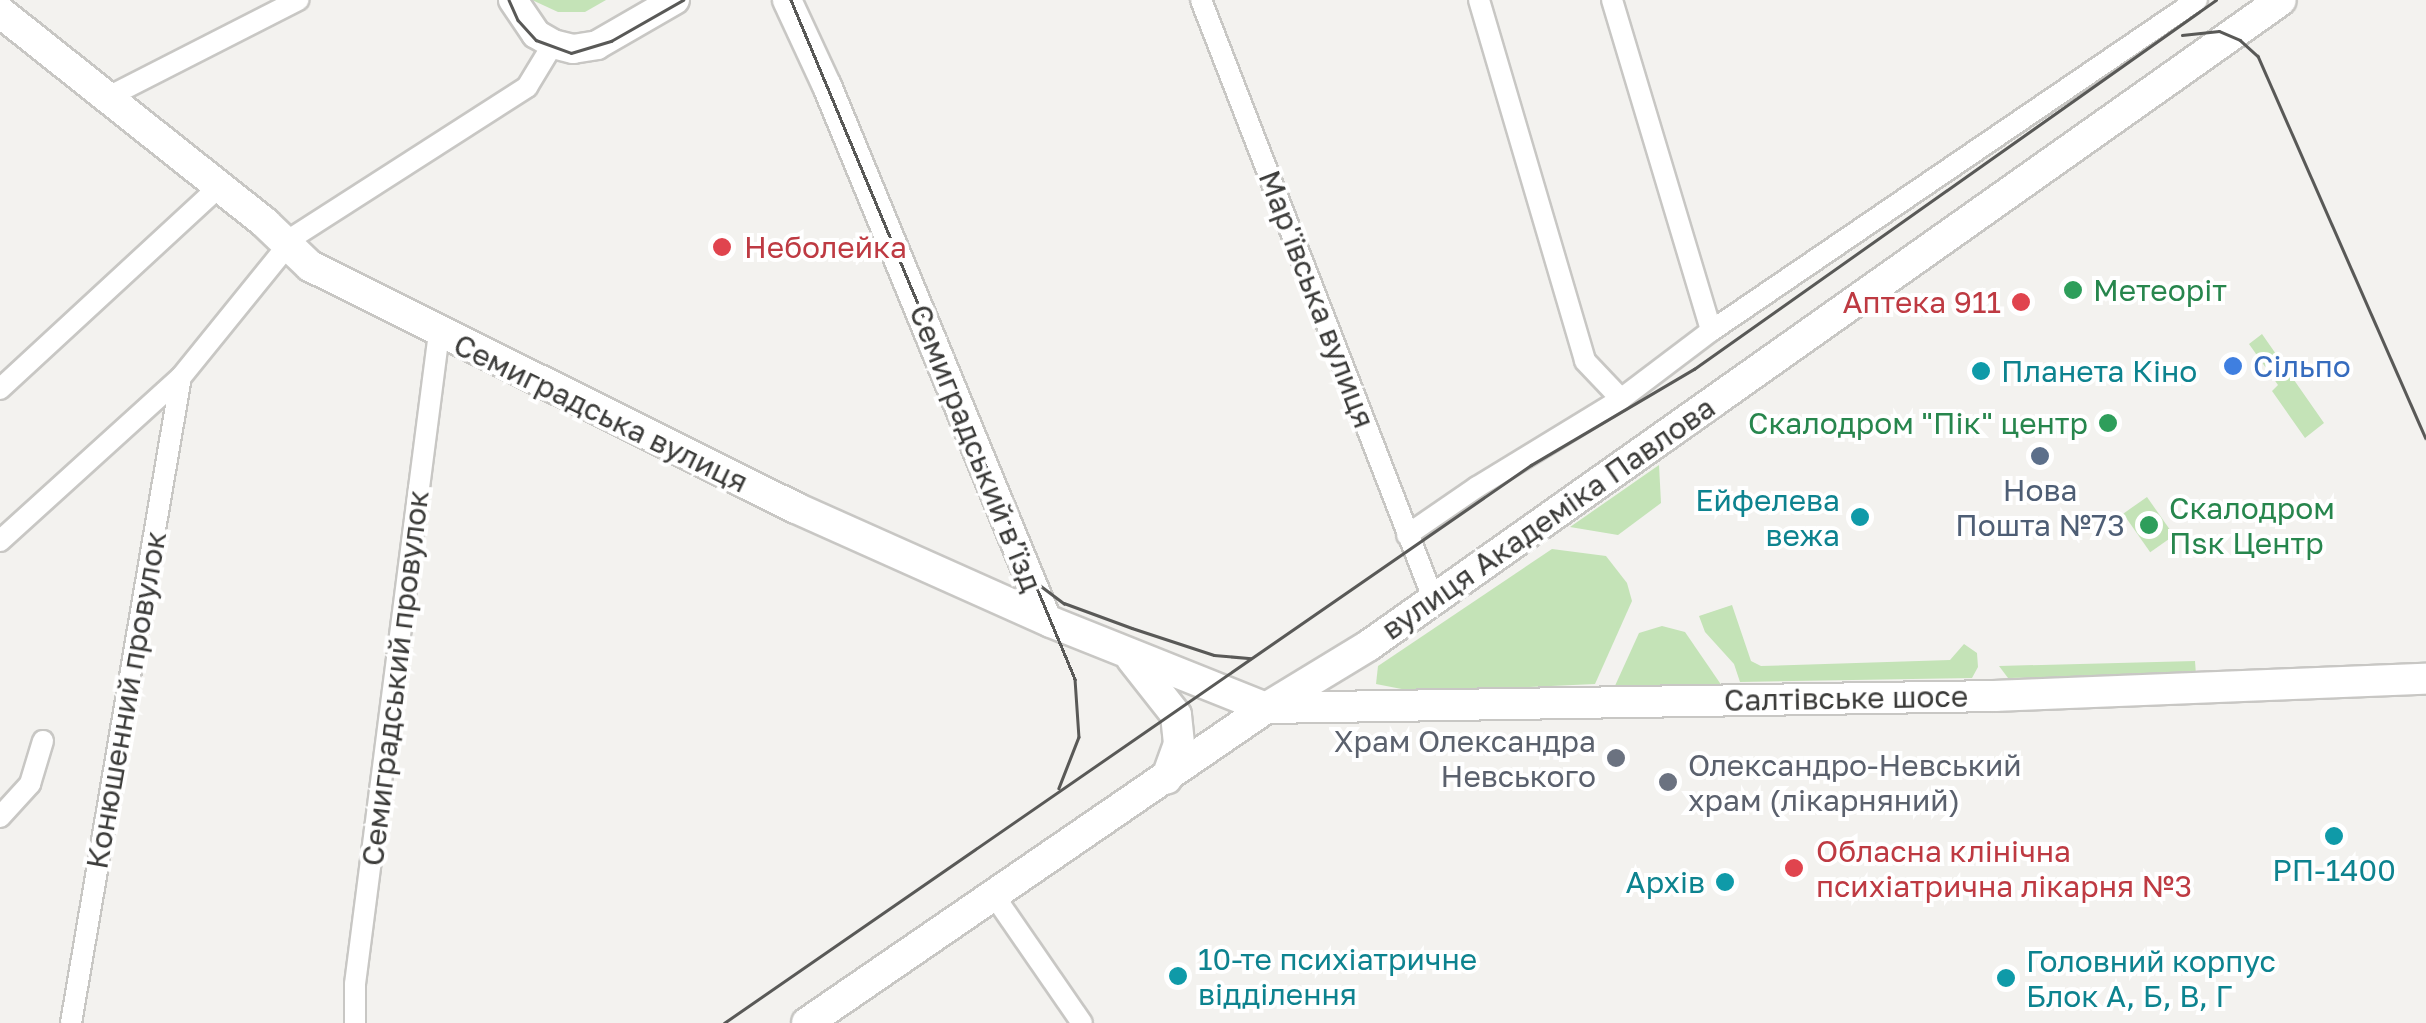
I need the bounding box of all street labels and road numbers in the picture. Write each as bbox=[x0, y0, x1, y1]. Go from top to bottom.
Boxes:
street label: Мар'ївська вулиця bbox=[1251, 165, 1383, 433]
street label: Семиградський в’їзд bbox=[902, 299, 1050, 597]
street label: Семиградська вулиця bbox=[448, 326, 754, 500]
street label: вулиця Академіка Павлова bbox=[1375, 389, 1721, 647]
street label: Семиградський провулок bbox=[354, 488, 436, 868]
street label: Конюшенний провулок bbox=[79, 528, 173, 872]
street label: Салтівське шосе bbox=[1724, 678, 1968, 718]

